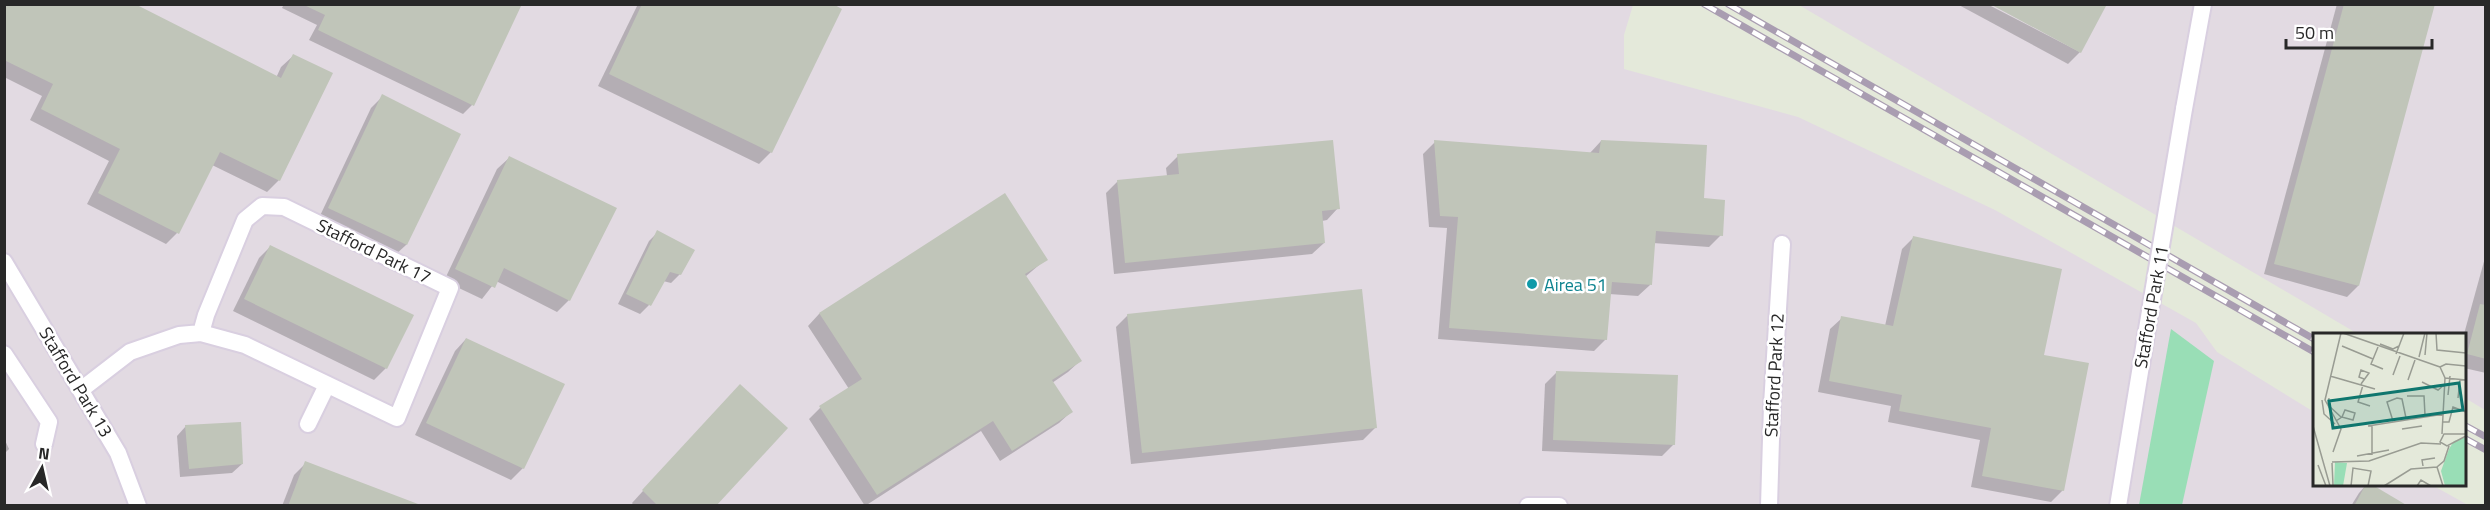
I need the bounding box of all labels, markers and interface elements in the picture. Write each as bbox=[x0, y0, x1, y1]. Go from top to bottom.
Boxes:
scale bar bbox=[2286, 12, 2432, 50]
text: 50 m bbox=[2295, 19, 2334, 46]
street label: Stafford Park 17 bbox=[312, 212, 436, 290]
street label: Stafford Park 11 bbox=[2127, 243, 2175, 371]
place label: Airea 51 bbox=[1544, 271, 1607, 298]
marker: Airea 51 bbox=[1525, 277, 1539, 291]
street label: Stafford Park 12 bbox=[1757, 312, 1791, 438]
street label: Stafford Park 13 bbox=[32, 322, 120, 442]
inset map bbox=[2313, 333, 2466, 486]
north arrow bbox=[12, 438, 72, 498]
text: N bbox=[37, 440, 51, 466]

